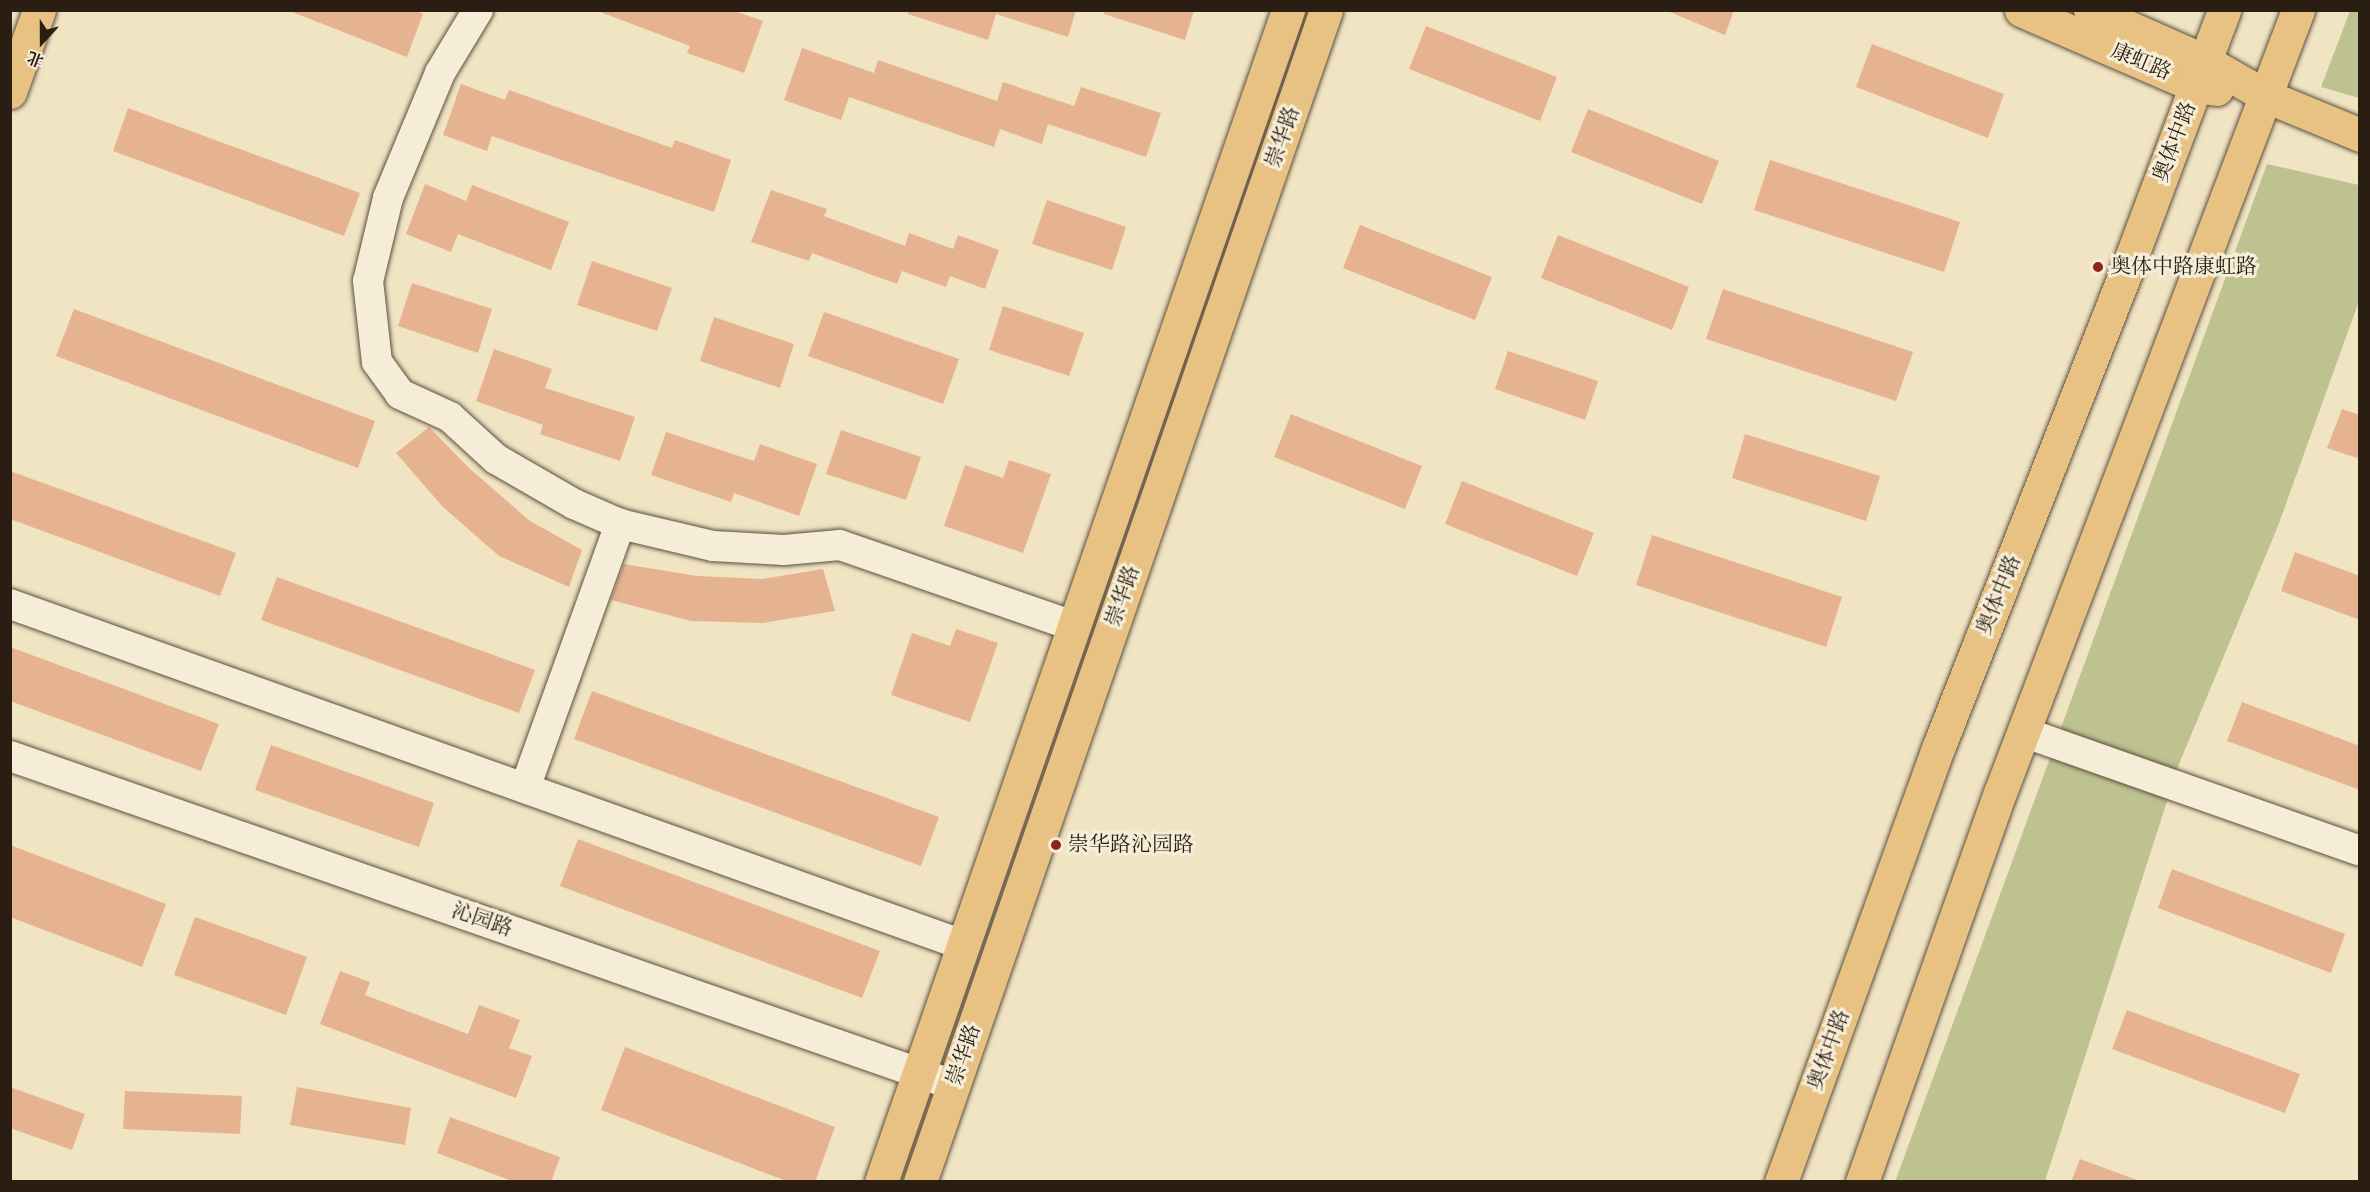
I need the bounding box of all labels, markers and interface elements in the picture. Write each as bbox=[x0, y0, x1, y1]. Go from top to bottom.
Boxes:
north arrow bbox=[12, 12, 72, 72]
street label: 康虹路 bbox=[2107, 38, 2175, 86]
text: 北 bbox=[24, 47, 47, 71]
street label: 奥体中路 bbox=[2148, 98, 2202, 186]
street label: 崇华路 bbox=[1261, 103, 1305, 171]
place label: 奥体中路康虹路 bbox=[2110, 254, 2257, 280]
marker: 奥体中路康虹路 bbox=[2091, 260, 2105, 274]
street label: 奥体中路 bbox=[1972, 551, 2026, 639]
street label: 崇华路 bbox=[1101, 562, 1145, 630]
place label: 崇华路沁园路 bbox=[1068, 832, 1194, 858]
marker: 崇华路沁园路 bbox=[1049, 838, 1063, 852]
street label: 沁园路 bbox=[448, 898, 516, 942]
street label: 奥体中路 bbox=[1803, 1006, 1855, 1094]
street label: 崇华路 bbox=[942, 1021, 986, 1089]

